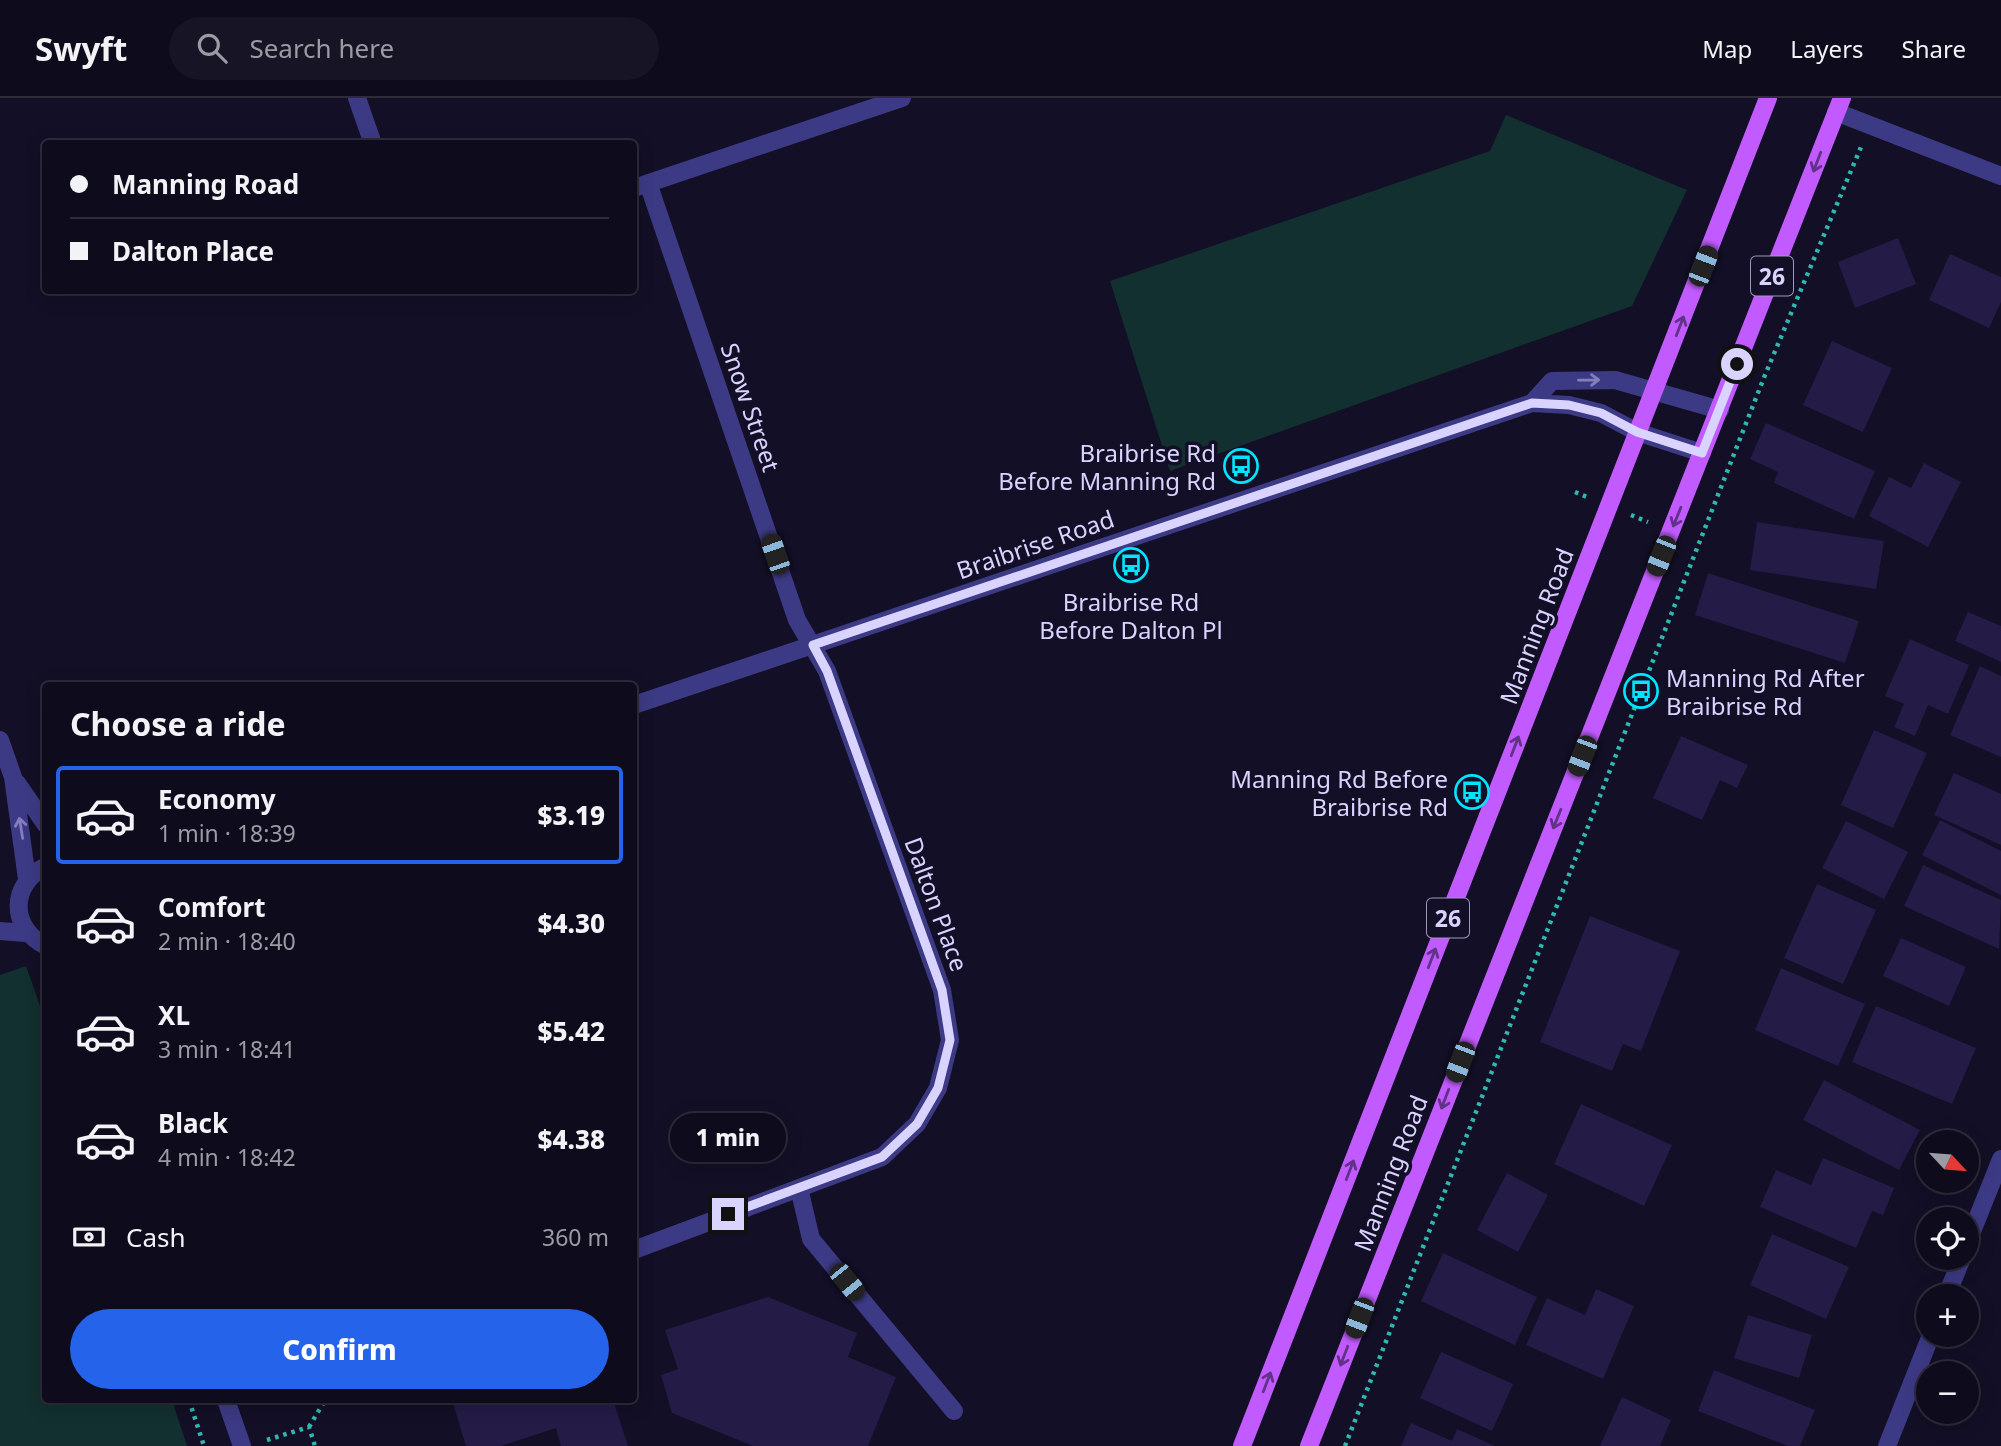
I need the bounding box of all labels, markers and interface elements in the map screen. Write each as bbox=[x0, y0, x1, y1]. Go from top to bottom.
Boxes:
search box bbox=[169, 17, 659, 80]
text: Swyft bbox=[35, 26, 127, 71]
icon: search bbox=[193, 29, 231, 67]
text: Search here bbox=[249, 30, 394, 66]
text: Map bbox=[1702, 32, 1752, 65]
text: Layers bbox=[1790, 32, 1864, 65]
text: Share bbox=[1902, 32, 1966, 65]
one-way arrow bbox=[1809, 150, 1822, 172]
text: Manning Road bbox=[112, 166, 299, 202]
text: Dalton Place bbox=[112, 233, 274, 269]
car bbox=[1686, 243, 1721, 289]
road number: 26 bbox=[1751, 256, 1793, 295]
one-way arrow bbox=[1674, 315, 1687, 337]
street label: Snow Street bbox=[714, 338, 789, 476]
route start bbox=[1721, 348, 1753, 380]
one-way arrow bbox=[1577, 373, 1600, 387]
place label: Braibrise Rd Before Manning Rd bbox=[998, 436, 1216, 497]
bus stop icon: Braibrise Rd Before Manning Rd bbox=[1222, 447, 1260, 485]
street label: Braibrise Road bbox=[952, 502, 1118, 586]
one-way arrow bbox=[1669, 505, 1682, 527]
car bbox=[759, 531, 792, 577]
car bbox=[1644, 533, 1679, 579]
street label: Manning Road bbox=[1491, 543, 1581, 709]
bus stop icon: Braibrise Rd Before Dalton Pl bbox=[1112, 546, 1150, 584]
place label: Braibrise Rd Before Dalton Pl bbox=[1039, 585, 1223, 646]
place label: Manning Rd After Braibrise Rd bbox=[1666, 661, 1865, 722]
bus stop icon: Manning Rd After Braibrise Rd bbox=[1622, 672, 1660, 710]
text: Choose a ride bbox=[70, 702, 286, 745]
car bbox=[1565, 733, 1600, 779]
one-way arrow bbox=[1510, 736, 1522, 758]
place label: Manning Rd Before Braibrise Rd bbox=[1230, 762, 1448, 823]
bus stop icon: Manning Rd Before Braibrise Rd bbox=[1453, 773, 1491, 811]
text: Economy bbox=[158, 781, 276, 817]
icon: car bbox=[74, 784, 137, 847]
text: $3.19 bbox=[538, 797, 605, 833]
one-way arrow bbox=[1549, 808, 1562, 830]
one-way arrow bbox=[14, 817, 27, 839]
text: 1 min · 18:39 bbox=[158, 817, 296, 849]
street label: Dalton Place bbox=[897, 832, 977, 976]
text: Comfort bbox=[158, 889, 266, 925]
icon: car bbox=[74, 892, 137, 955]
road number: 26 bbox=[1427, 898, 1469, 938]
text: $4.30 bbox=[538, 905, 605, 941]
text: 2 min · 18:40 bbox=[158, 925, 296, 957]
one-way arrow bbox=[1427, 948, 1440, 970]
text: XL bbox=[158, 997, 190, 1033]
icon: car bbox=[74, 1000, 137, 1063]
text: $5.42 bbox=[538, 1013, 605, 1049]
text: 3 min · 18:41 bbox=[158, 1033, 296, 1065]
car bbox=[1443, 1039, 1478, 1085]
one-way arrow bbox=[1438, 1087, 1451, 1109]
street label: Manning Road bbox=[1345, 1090, 1435, 1256]
text: Black bbox=[158, 1105, 228, 1141]
icon: car bbox=[74, 1108, 137, 1171]
callout: 1 min bbox=[670, 1112, 786, 1162]
text: $4.38 bbox=[538, 1121, 605, 1157]
text: 1 min bbox=[696, 1121, 760, 1153]
north arrow bbox=[1916, 1130, 1979, 1194]
map controls bbox=[1916, 1130, 1979, 1424]
text: 4 min · 18:42 bbox=[158, 1141, 296, 1173]
one-way arrow bbox=[1344, 1160, 1357, 1182]
route end bbox=[712, 1198, 744, 1230]
button: locate bbox=[1916, 1207, 1979, 1270]
icon: cash bbox=[70, 1218, 108, 1256]
text: Cash bbox=[126, 1219, 186, 1255]
text: 360 m bbox=[542, 1221, 609, 1253]
car bbox=[826, 1259, 869, 1305]
button: + bbox=[1916, 1284, 1979, 1347]
car bbox=[1342, 1295, 1377, 1341]
button: Confirm bbox=[70, 1309, 609, 1389]
one-way arrow bbox=[1337, 1345, 1350, 1367]
button: − bbox=[1916, 1361, 1979, 1424]
one-way arrow bbox=[1262, 1372, 1275, 1394]

